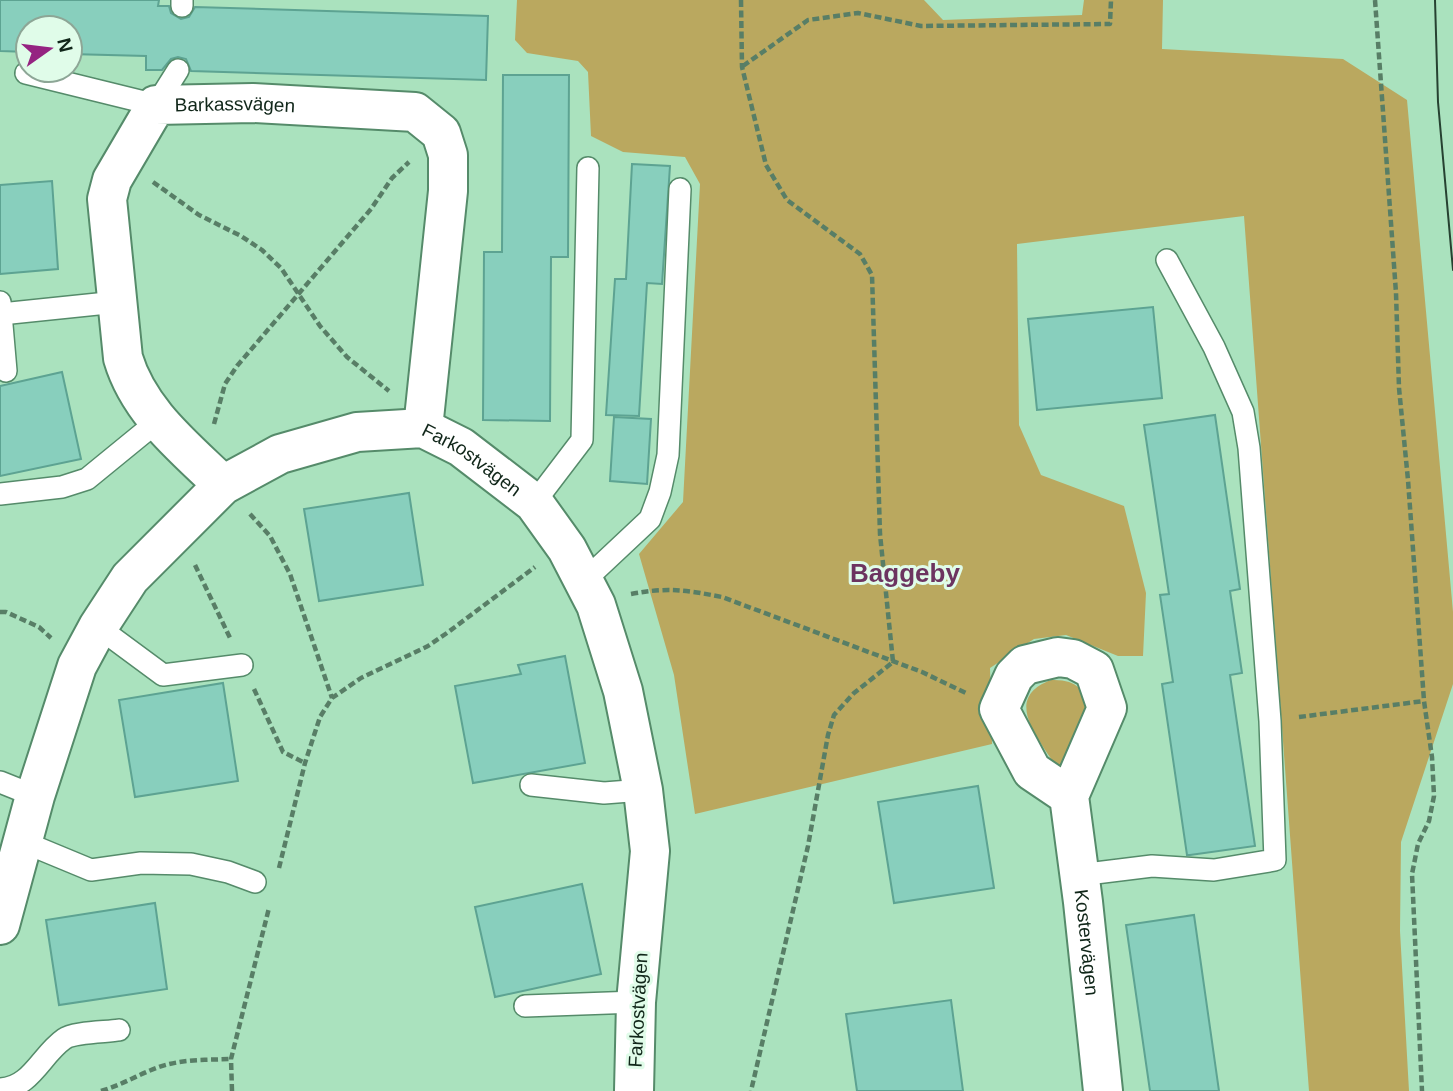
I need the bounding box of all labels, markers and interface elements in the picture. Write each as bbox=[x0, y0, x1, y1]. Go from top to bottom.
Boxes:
north arrow bbox=[14, 14, 84, 84]
text: N bbox=[53, 36, 77, 54]
street label: Barkassvägen bbox=[174, 92, 296, 116]
street label: Farkostvägen bbox=[419, 419, 526, 500]
district label: Baggeby bbox=[850, 558, 960, 588]
street label: Kostervägen bbox=[1071, 888, 1103, 997]
street label: Farkostvägen bbox=[625, 952, 651, 1068]

